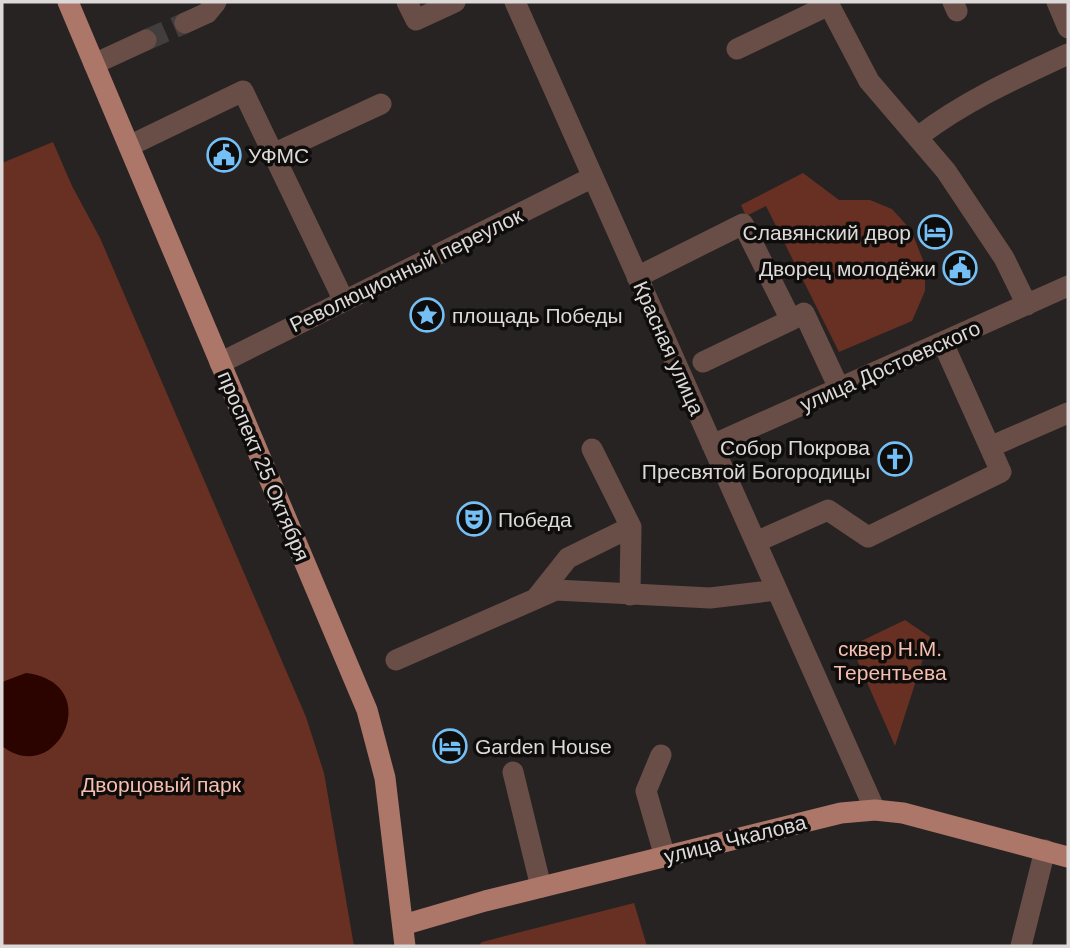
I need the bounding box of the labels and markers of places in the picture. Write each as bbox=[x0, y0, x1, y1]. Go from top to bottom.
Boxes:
public building icon: УФМС bbox=[205, 136, 243, 174]
place label: УФМС bbox=[248, 144, 309, 167]
hotel icon: Славянский двор bbox=[916, 213, 954, 251]
place label: Славянский двор bbox=[742, 221, 911, 244]
public building icon: Дворец молодёжи bbox=[941, 249, 979, 287]
place label: Дворец молодёжи bbox=[759, 257, 936, 280]
place icon: площадь Победы bbox=[408, 296, 446, 334]
place label: площадь Победы bbox=[452, 304, 623, 327]
place label: Собор Покрова Пресвятой Богородицы bbox=[642, 436, 870, 483]
church icon: Собор Покрова Пресвятой Богородицы bbox=[876, 440, 914, 478]
theatre icon: Победа bbox=[455, 500, 493, 538]
place label: Победа bbox=[498, 508, 572, 531]
hotel icon: Garden House bbox=[431, 727, 469, 765]
place label: Garden House bbox=[475, 735, 612, 758]

